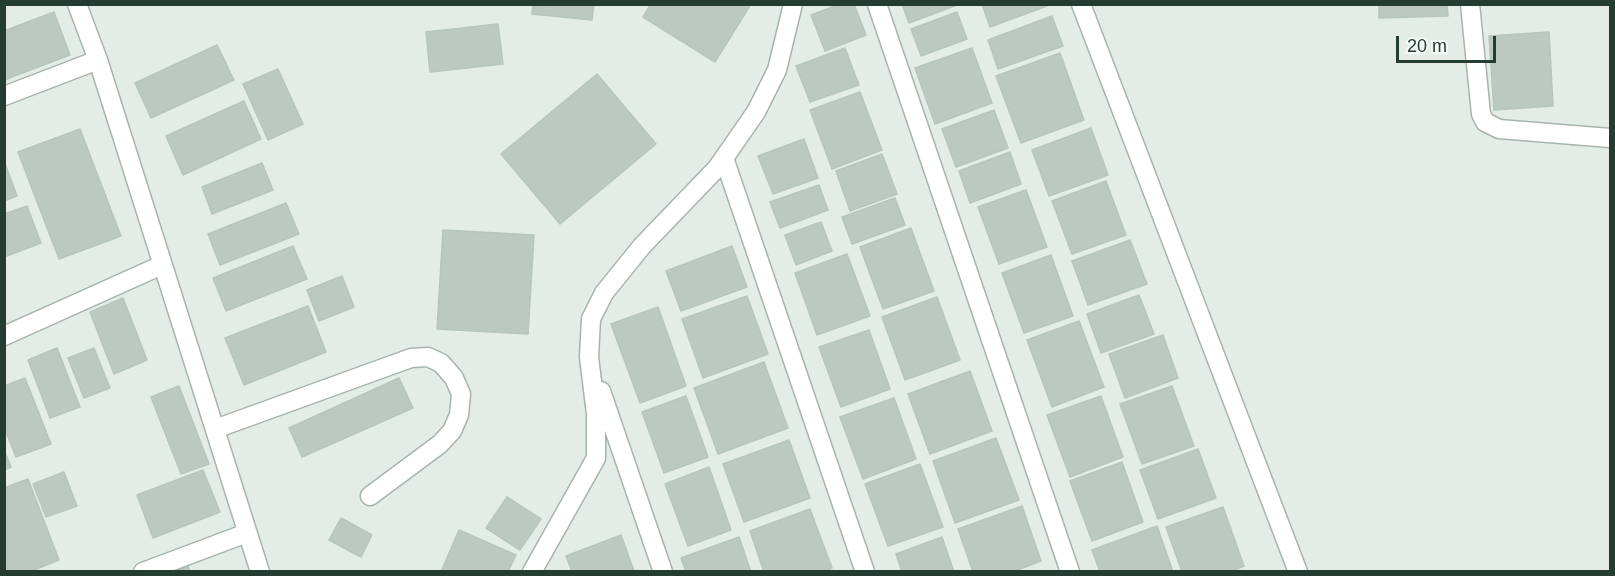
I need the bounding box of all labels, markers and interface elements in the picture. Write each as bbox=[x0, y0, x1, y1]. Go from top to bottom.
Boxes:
scale bar bbox=[1399, 24, 1500, 62]
text: 20 m bbox=[1407, 36, 1447, 56]

